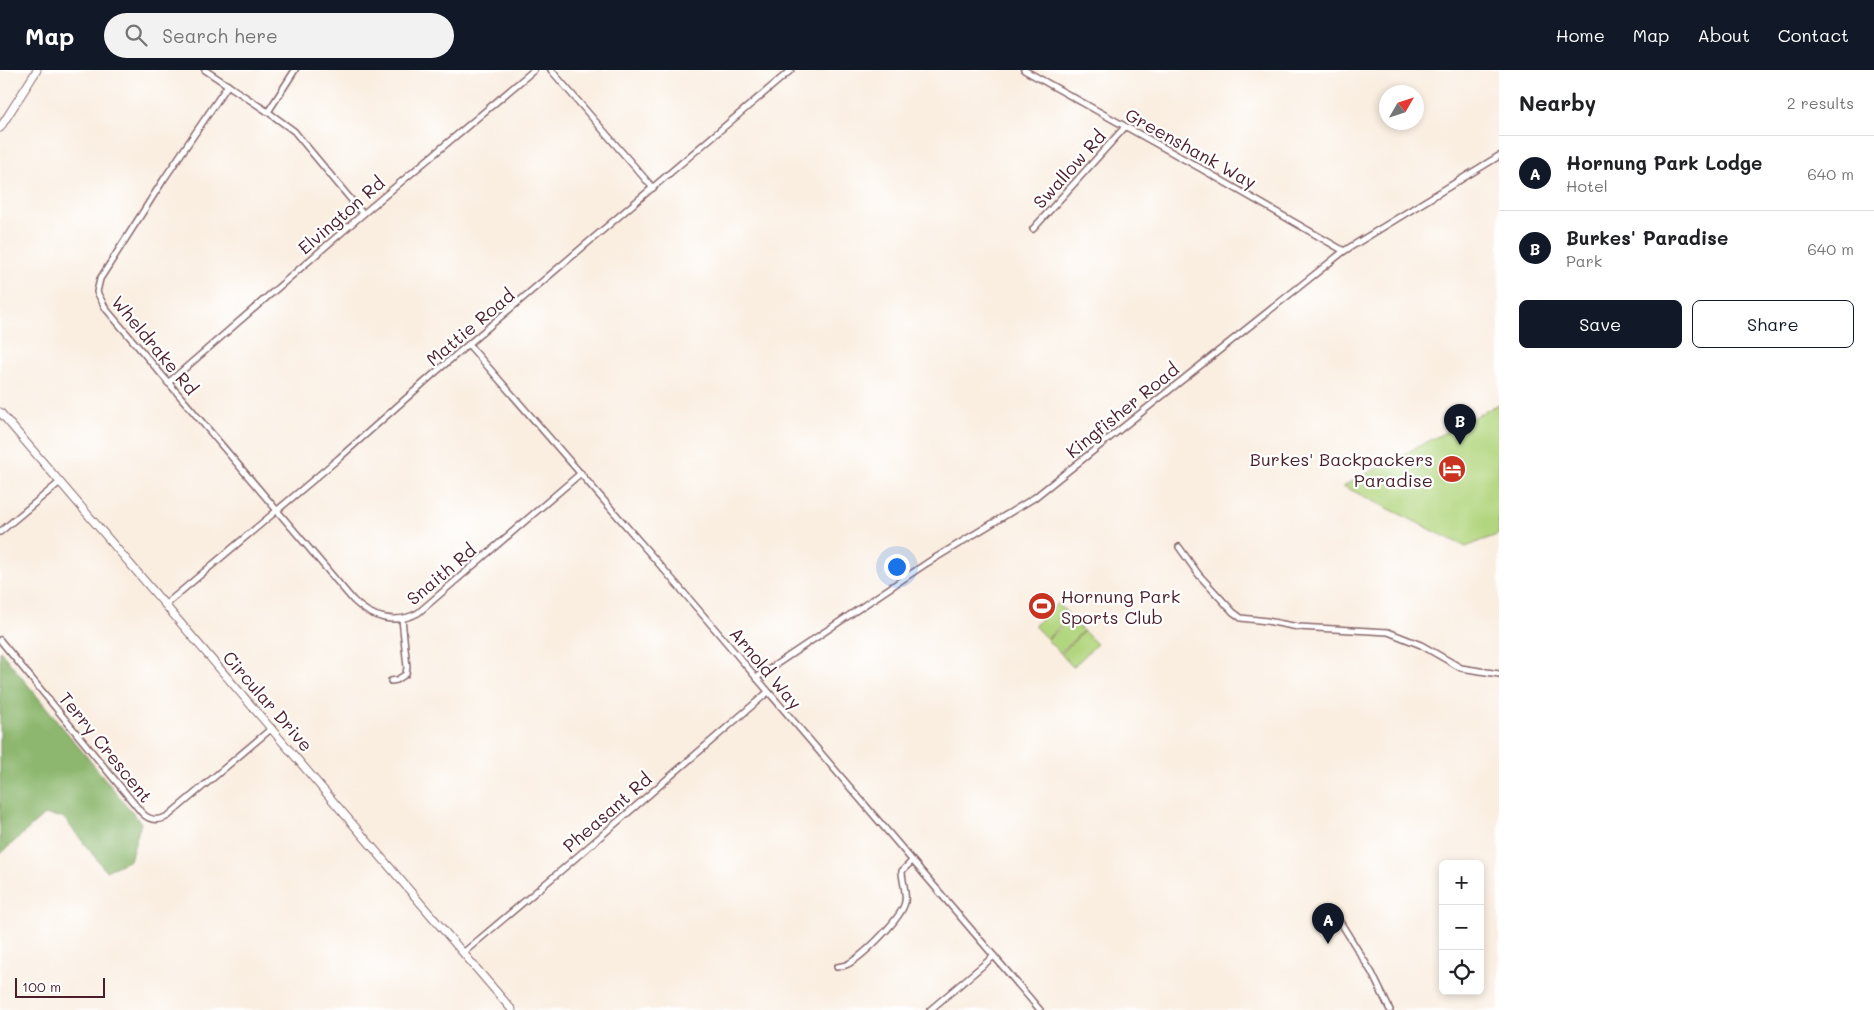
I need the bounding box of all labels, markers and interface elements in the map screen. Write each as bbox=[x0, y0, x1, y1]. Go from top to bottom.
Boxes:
search box bbox=[104, 13, 454, 58]
text: Map bbox=[25, 20, 74, 51]
icon: search bbox=[122, 21, 150, 49]
text: Search here bbox=[162, 23, 278, 48]
text: Home bbox=[1556, 23, 1605, 47]
text: Map bbox=[1633, 23, 1669, 47]
text: About bbox=[1697, 23, 1750, 47]
text: Contact bbox=[1778, 23, 1849, 47]
north arrow bbox=[1379, 85, 1424, 130]
text: Nearby bbox=[1519, 89, 1596, 116]
text: 2 results bbox=[1787, 92, 1854, 113]
street label: Greenshank Way bbox=[1121, 102, 1261, 194]
street label: Swallow Rd bbox=[1027, 125, 1111, 213]
text: Hornung Park Lodge bbox=[1566, 150, 1762, 175]
text: A bbox=[1529, 163, 1541, 184]
text: 640 m bbox=[1807, 163, 1854, 184]
street label: Elvington Rd bbox=[293, 171, 389, 259]
text: Hotel bbox=[1566, 175, 1608, 196]
text: Burkes' Paradise bbox=[1566, 225, 1728, 250]
text: B bbox=[1530, 238, 1540, 259]
text: 640 m bbox=[1807, 238, 1854, 259]
text: Park bbox=[1566, 250, 1602, 271]
street label: Mattie Road bbox=[421, 283, 519, 371]
street label: Wheldrake Rd bbox=[106, 290, 204, 400]
button: Save bbox=[1519, 300, 1682, 348]
button: Share bbox=[1692, 300, 1854, 348]
street label: Kingfisher Road bbox=[1060, 357, 1184, 463]
pin: B bbox=[1444, 404, 1476, 445]
place label: Burkes' Backpackers Paradise bbox=[1250, 447, 1433, 492]
hotel icon: Burkes' Backpackers Paradise bbox=[1437, 454, 1467, 484]
street label: Snaith Rd bbox=[401, 538, 481, 610]
your location bbox=[884, 554, 910, 580]
place label: Hornung Park Sports Club bbox=[1061, 584, 1180, 629]
sports icon: Hornung Park Sports Club bbox=[1027, 591, 1057, 621]
street label: Arnold Way bbox=[725, 622, 807, 714]
street label: Circular Drive bbox=[218, 646, 318, 756]
street label: Terry Crescent bbox=[54, 687, 158, 807]
street label: Pheasant Rd bbox=[558, 767, 656, 857]
map controls bbox=[1439, 860, 1484, 995]
button: + bbox=[1439, 860, 1484, 905]
pin: A bbox=[1312, 903, 1344, 944]
button: − bbox=[1439, 905, 1484, 950]
button: locate bbox=[1439, 950, 1484, 995]
scale bar bbox=[15, 975, 105, 998]
text: 100 m bbox=[22, 977, 61, 996]

